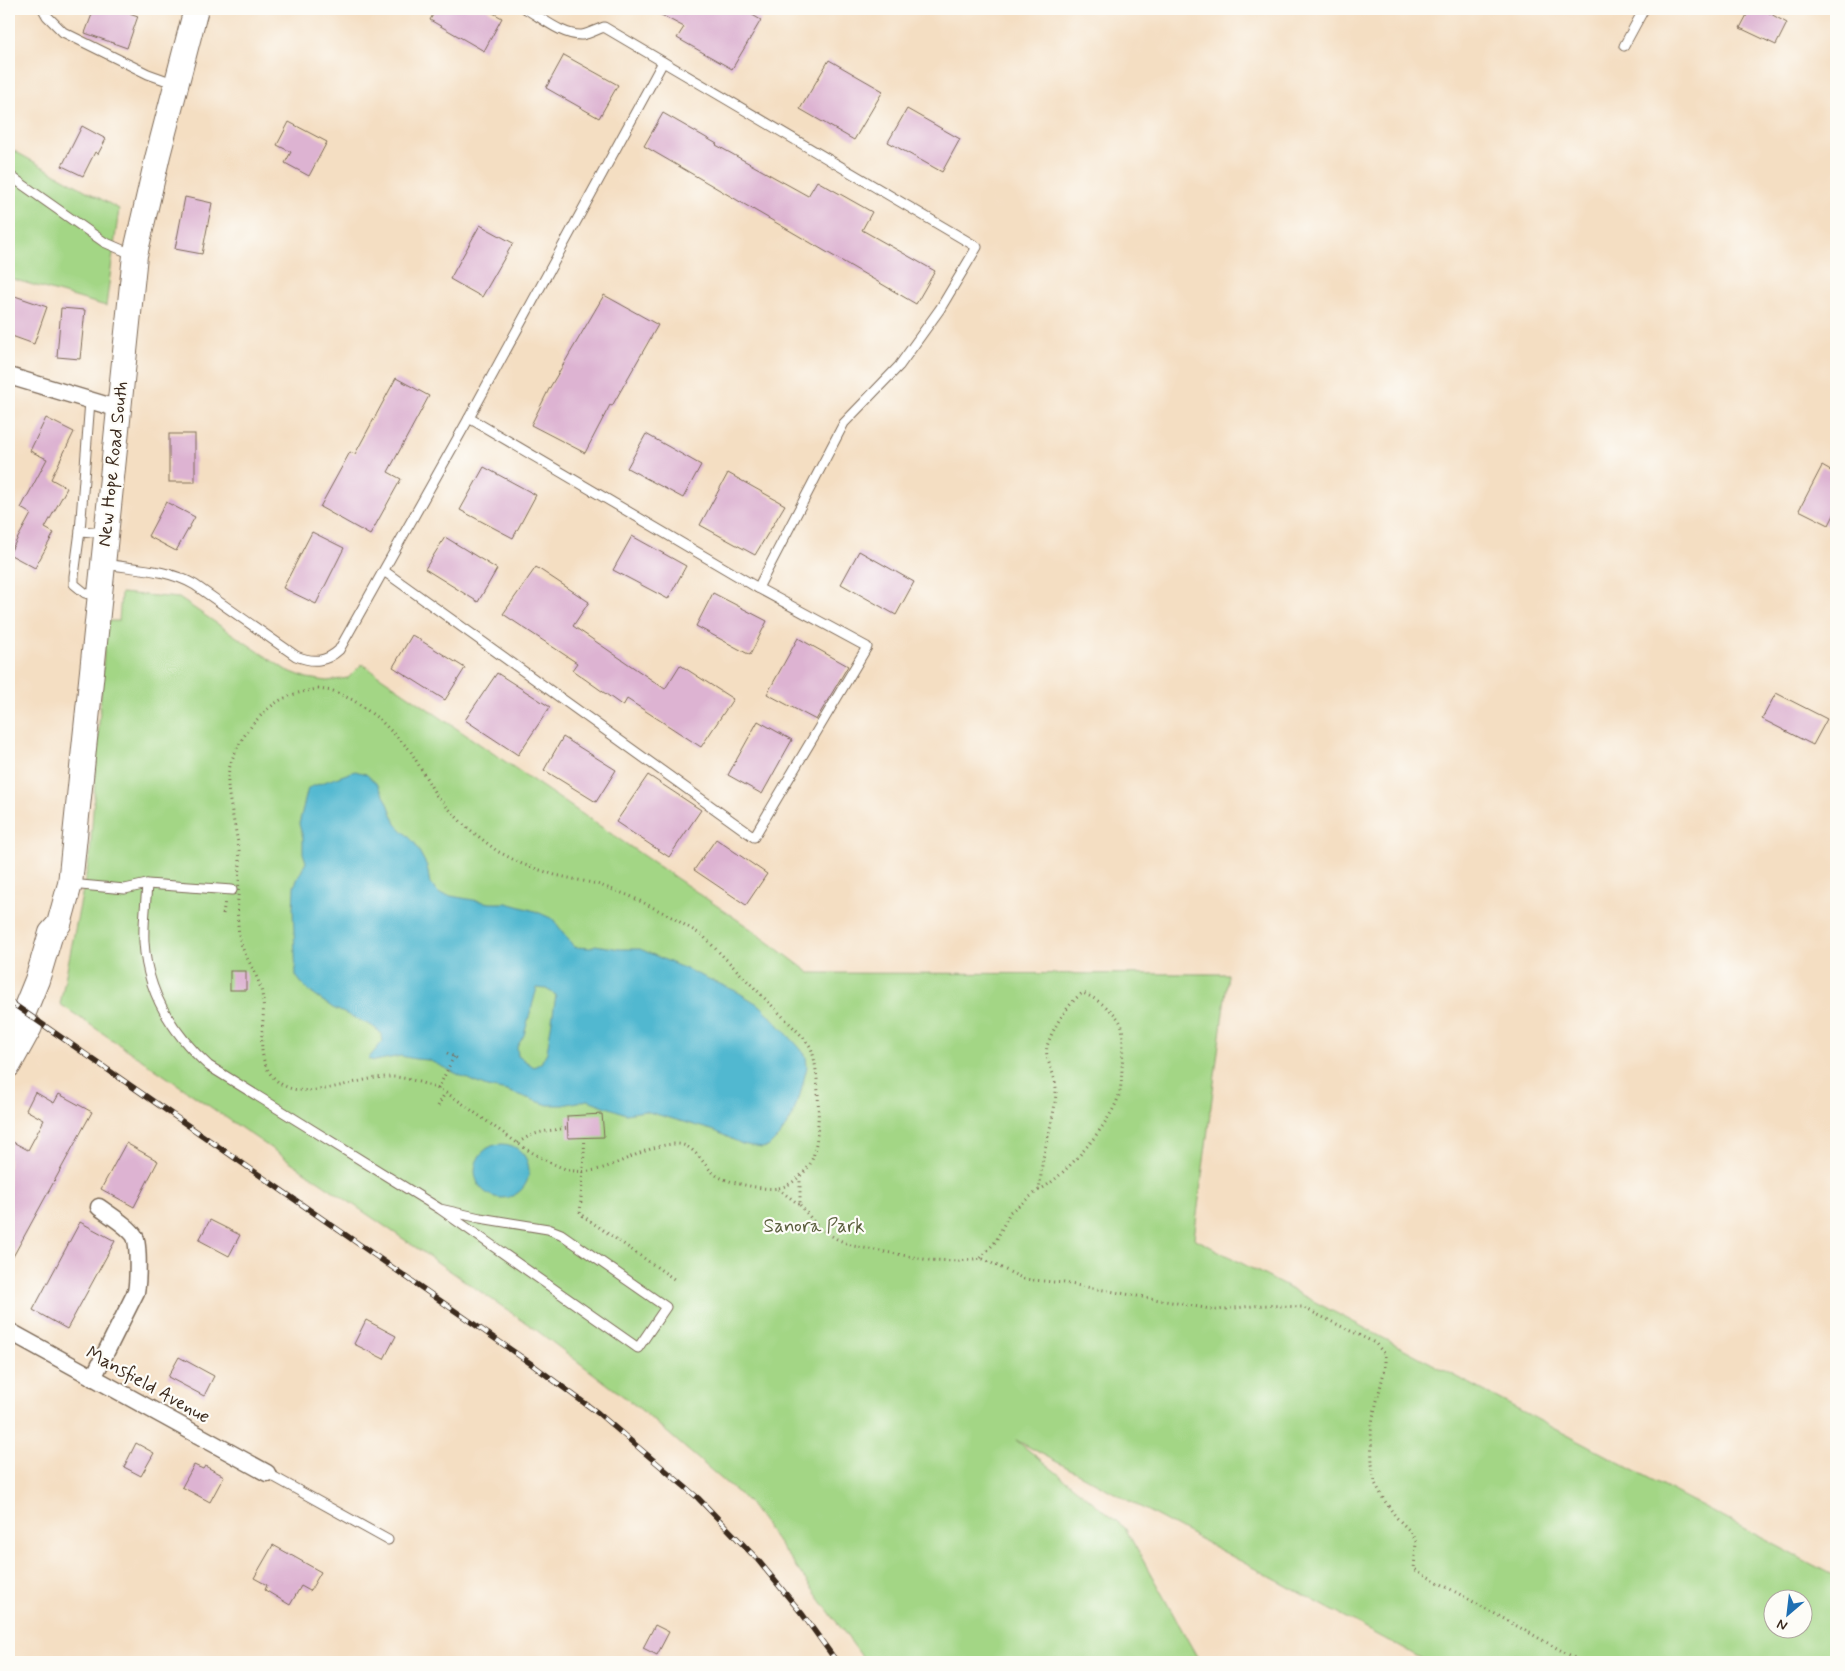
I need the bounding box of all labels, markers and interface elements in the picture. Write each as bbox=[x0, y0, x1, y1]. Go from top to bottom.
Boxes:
street label: New Hope Road South bbox=[92, 380, 134, 548]
park label: Sanora Park bbox=[764, 1214, 864, 1239]
street label: Mansfield Avenue bbox=[81, 1341, 215, 1429]
north arrow bbox=[1762, 1588, 1812, 1638]
text: N bbox=[1774, 1614, 1791, 1635]

